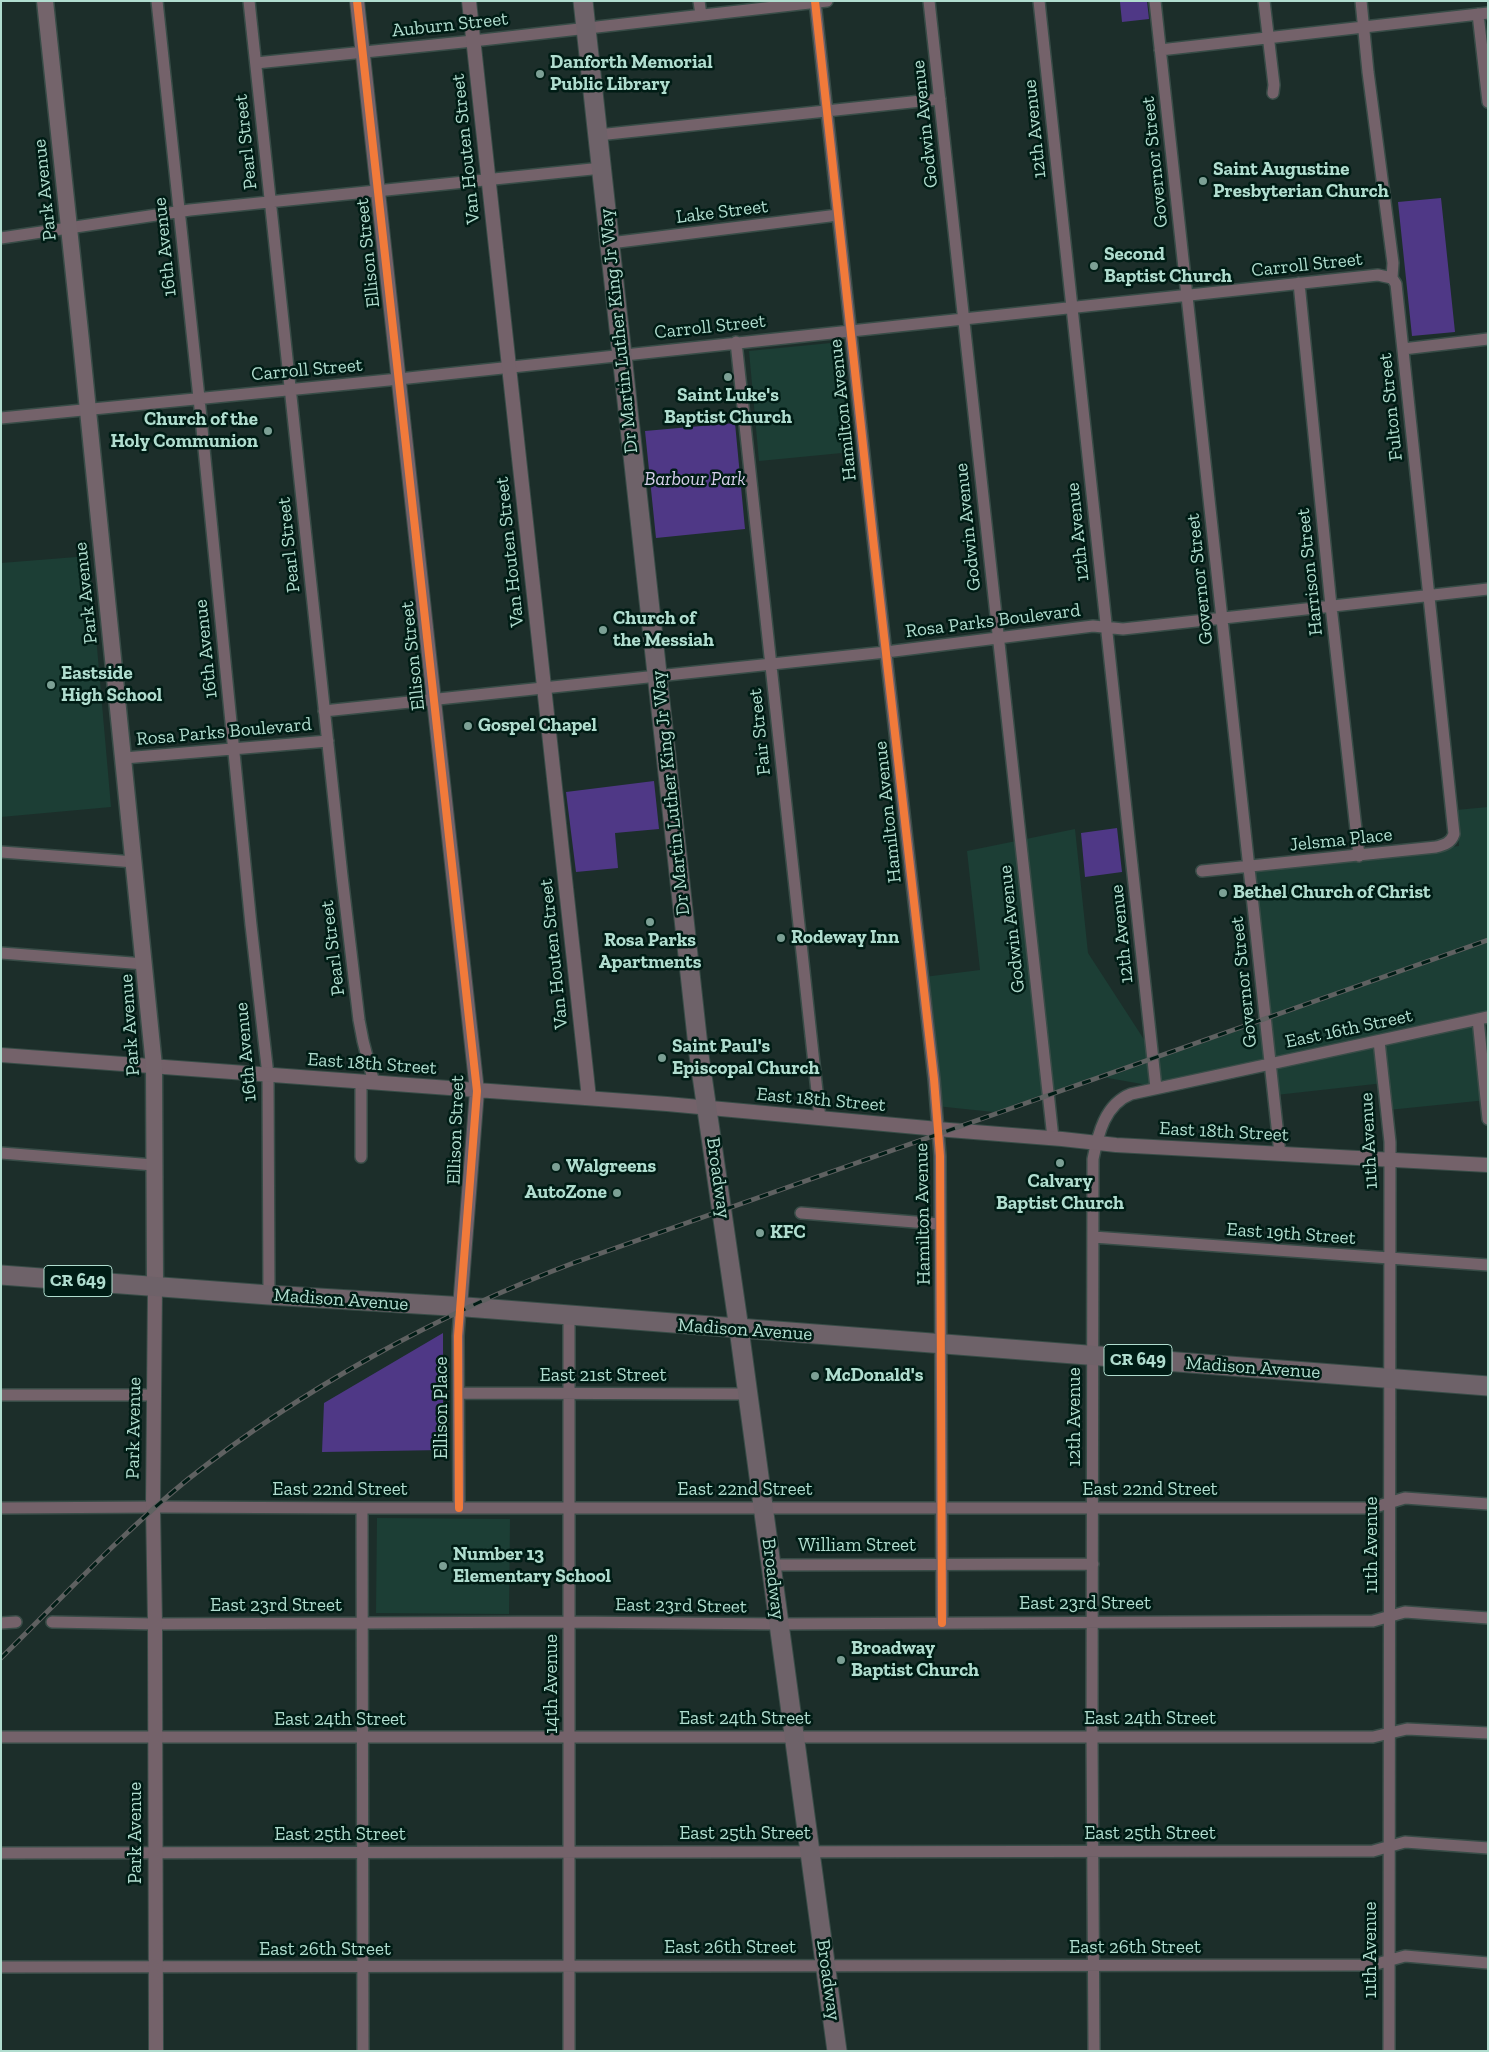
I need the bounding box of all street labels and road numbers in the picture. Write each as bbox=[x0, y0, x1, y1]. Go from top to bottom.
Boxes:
street label: Auburn Street bbox=[391, 8, 509, 42]
street label: Godwin Avenue bbox=[907, 59, 943, 189]
street label: Van Houten Street bbox=[447, 73, 485, 225]
street label: 12th Avenue bbox=[1018, 78, 1052, 180]
street label: Pearl Street bbox=[230, 93, 262, 191]
street label: Governor Street bbox=[1137, 95, 1173, 229]
street label: Park Avenue bbox=[28, 138, 62, 242]
street label: Lake Street bbox=[675, 195, 769, 229]
street label: 16th Avenue bbox=[148, 196, 182, 298]
street label: Ellison Street bbox=[351, 197, 385, 309]
street label: Dr Martin Luther King Jr Way bbox=[595, 208, 643, 454]
street label: Carroll Street bbox=[1250, 248, 1364, 282]
street label: Carroll Street bbox=[653, 310, 767, 344]
street label: Hamilton Avenue bbox=[824, 338, 862, 482]
street label: Fulton Street bbox=[1374, 352, 1408, 462]
street label: Carroll Street bbox=[250, 354, 364, 386]
street label: Godwin Avenue bbox=[950, 462, 986, 592]
street label: Van Houten Street bbox=[491, 476, 529, 628]
street label: 12th Avenue bbox=[1061, 481, 1095, 583]
street label: Pearl Street bbox=[273, 496, 305, 594]
street label: Harrison Street bbox=[1292, 507, 1328, 637]
street label: Governor Street bbox=[1182, 512, 1218, 646]
street label: Park Avenue bbox=[69, 541, 103, 645]
street label: 16th Avenue bbox=[189, 598, 223, 700]
street label: Rosa Parks Boulevard bbox=[904, 599, 1082, 643]
street label: Ellison Street bbox=[396, 600, 430, 712]
street label: Dr Martin Luther King Jr Way bbox=[647, 670, 695, 916]
street label: Fair Street bbox=[744, 687, 776, 777]
street label: Rosa Parks Boulevard bbox=[135, 713, 313, 751]
street label: Hamilton Avenue bbox=[869, 740, 907, 884]
street label: Jelsma Place bbox=[1288, 823, 1394, 857]
street label: Godwin Avenue bbox=[994, 864, 1030, 994]
street label: Van Houten Street bbox=[535, 878, 573, 1030]
street label: 12th Avenue bbox=[1105, 883, 1139, 985]
street label: Pearl Street bbox=[316, 899, 350, 997]
street label: Governor Street bbox=[1226, 915, 1262, 1049]
street label: Park Avenue bbox=[115, 973, 145, 1077]
street label: 16th Avenue bbox=[230, 1001, 262, 1103]
street label: East 16th Street bbox=[1283, 1004, 1415, 1054]
street label: East 18th Street bbox=[307, 1048, 437, 1080]
street label: Ellison Street bbox=[443, 1075, 469, 1185]
street label: East 18th Street bbox=[755, 1083, 887, 1117]
street label: 11th Avenue bbox=[1355, 1092, 1383, 1190]
street label: East 18th Street bbox=[1159, 1117, 1289, 1147]
street label: Broadway bbox=[701, 1136, 735, 1220]
street label: Hamilton Avenue bbox=[910, 1143, 936, 1285]
street label: East 19th Street bbox=[1226, 1218, 1356, 1250]
road number: CR 649 bbox=[44, 1266, 112, 1296]
street label: Madison Avenue bbox=[273, 1284, 409, 1316]
street label: Madison Avenue bbox=[677, 1314, 813, 1346]
road number: CR 649 bbox=[1104, 1344, 1172, 1376]
street label: Madison Avenue bbox=[1185, 1352, 1321, 1384]
street label: Ellison Place bbox=[431, 1357, 453, 1459]
street label: East 21st Street bbox=[540, 1365, 666, 1387]
street label: 12th Avenue bbox=[1064, 1367, 1086, 1467]
street label: Park Avenue bbox=[122, 1377, 146, 1479]
street label: East 22nd Street bbox=[272, 1479, 408, 1501]
street label: East 22nd Street bbox=[677, 1479, 813, 1501]
street label: East 22nd Street bbox=[1082, 1479, 1218, 1501]
street label: 11th Avenue bbox=[1361, 1497, 1383, 1593]
street label: William Street bbox=[798, 1535, 916, 1557]
street label: Broadway bbox=[757, 1537, 789, 1621]
street label: East 23rd Street bbox=[615, 1593, 747, 1619]
street label: East 23rd Street bbox=[1019, 1593, 1151, 1615]
street label: East 23rd Street bbox=[210, 1595, 342, 1617]
street label: 14th Avenue bbox=[541, 1634, 563, 1734]
street label: East 24th Street bbox=[679, 1708, 811, 1730]
street label: East 24th Street bbox=[1084, 1708, 1216, 1730]
street label: East 24th Street bbox=[274, 1709, 406, 1731]
street label: Park Avenue bbox=[125, 1782, 147, 1884]
street label: East 25th Street bbox=[679, 1823, 811, 1845]
street label: East 25th Street bbox=[1084, 1823, 1216, 1845]
street label: East 25th Street bbox=[274, 1824, 406, 1846]
street label: 11th Avenue bbox=[1360, 1902, 1382, 1998]
street label: East 26th Street bbox=[664, 1937, 796, 1959]
street label: East 26th Street bbox=[1069, 1937, 1201, 1959]
street label: Broadway bbox=[811, 1938, 845, 2022]
street label: East 26th Street bbox=[259, 1939, 391, 1961]

